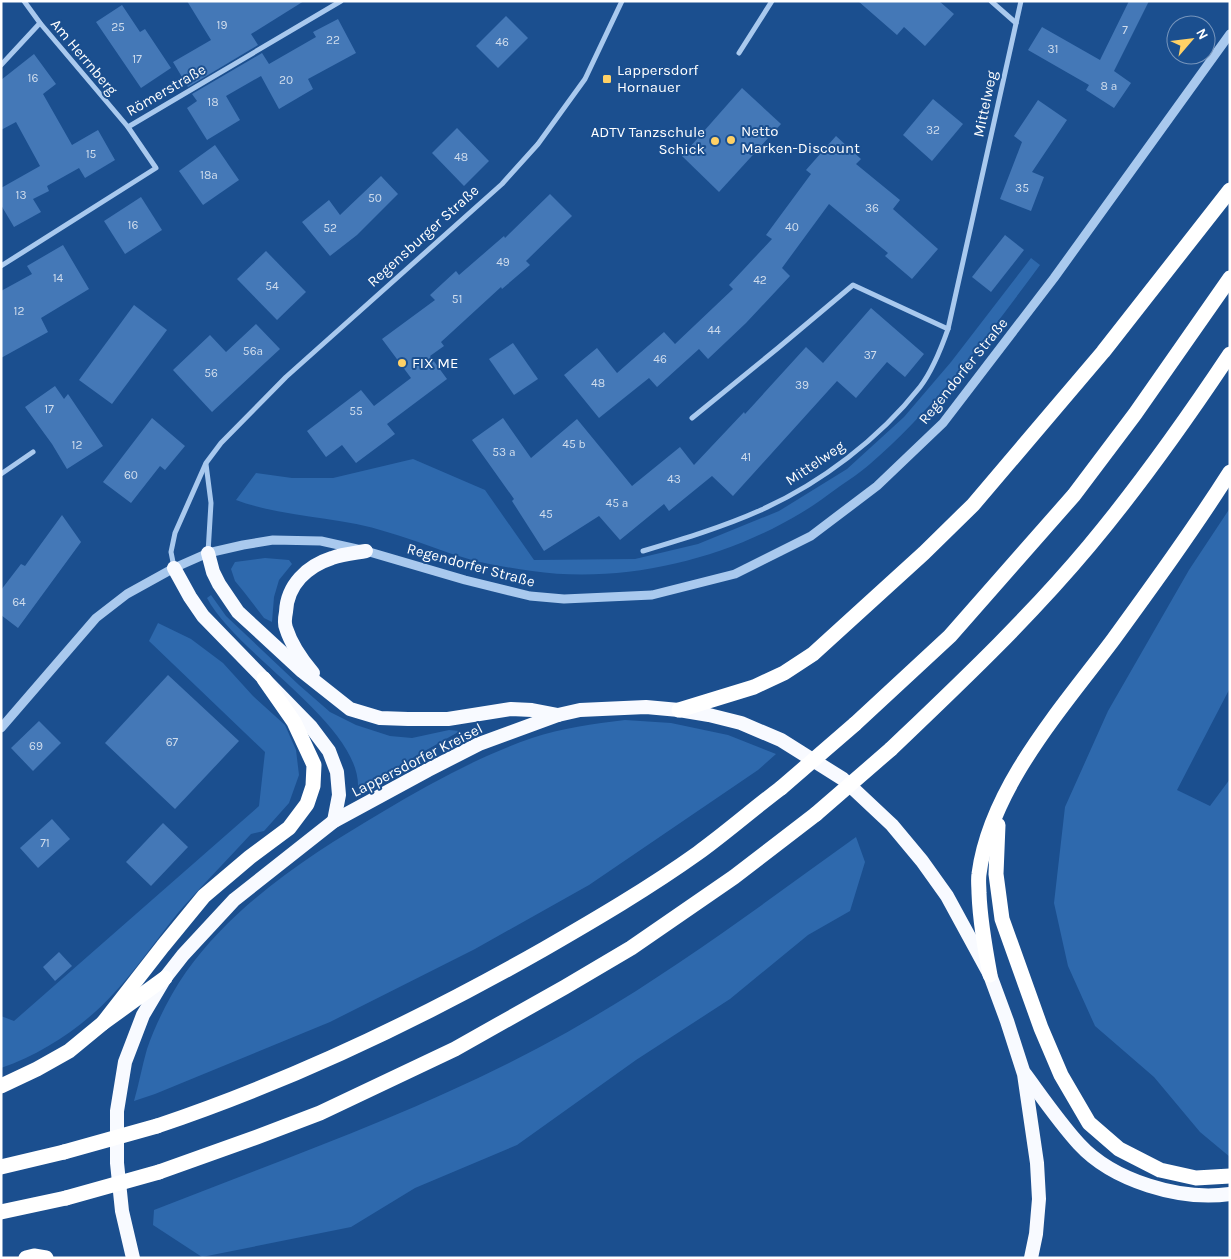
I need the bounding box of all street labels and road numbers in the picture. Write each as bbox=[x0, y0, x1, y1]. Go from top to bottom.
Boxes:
street label: Am Herrnberg bbox=[47, 15, 121, 99]
street label: Römerstraße bbox=[123, 60, 209, 120]
street label: Mittelweg bbox=[969, 69, 1001, 139]
street label: Regensburger Straße bbox=[364, 181, 482, 291]
street label: Regendorfer Straße bbox=[915, 314, 1011, 428]
street label: Mittelweg bbox=[782, 436, 848, 489]
street label: Regendorfer Straße bbox=[405, 539, 537, 591]
street label: Lappersdorfer Kreisel bbox=[348, 719, 486, 801]

